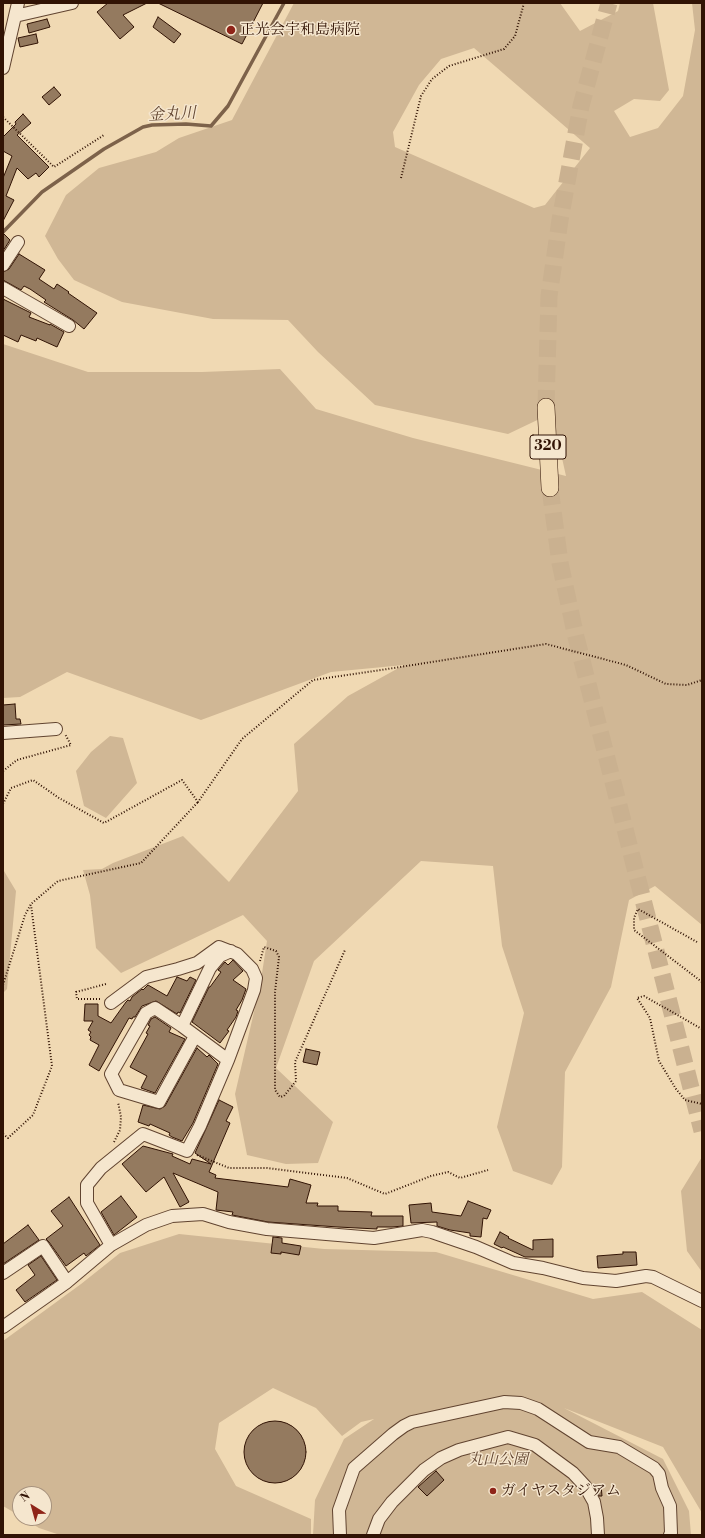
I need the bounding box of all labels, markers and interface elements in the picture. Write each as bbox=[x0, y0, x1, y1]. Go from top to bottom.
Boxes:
place label: 正光会宇和島病院 bbox=[240, 21, 360, 39]
marker: 正光会宇和島病院 bbox=[225, 24, 237, 36]
water label: 金丸川 bbox=[148, 104, 196, 126]
road number: 320 bbox=[530, 435, 566, 459]
park label: 丸山公園 bbox=[468, 1451, 528, 1469]
place label: ガイヤスタジアム bbox=[501, 1482, 621, 1500]
north arrow bbox=[12, 1486, 52, 1526]
marker: ガイヤスタジアム bbox=[488, 1486, 498, 1496]
text: N bbox=[18, 1489, 33, 1505]

